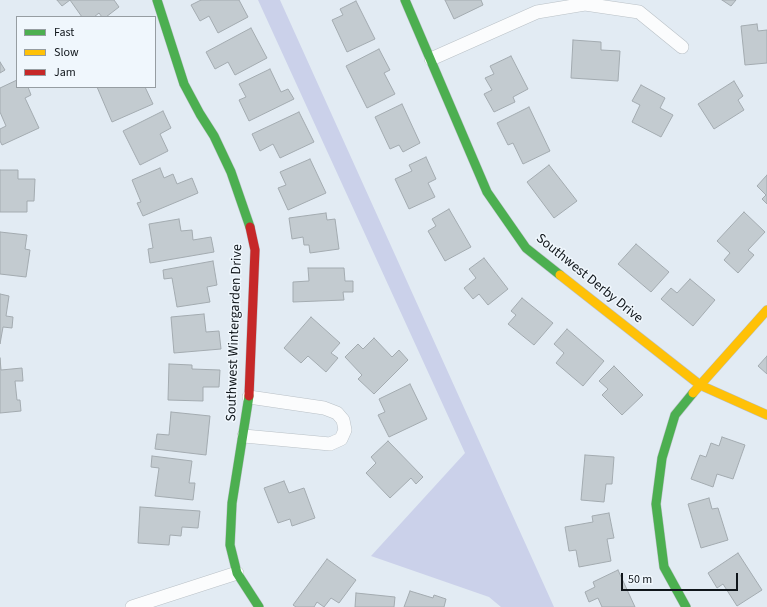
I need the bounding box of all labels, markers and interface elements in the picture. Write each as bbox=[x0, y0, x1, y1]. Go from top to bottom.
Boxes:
legend bbox=[16, 16, 156, 88]
text: Fast bbox=[54, 24, 74, 41]
text: Slow bbox=[54, 44, 79, 61]
text: Jam bbox=[54, 64, 76, 81]
street label: Southwest Derby Drive bbox=[532, 231, 646, 327]
street label: Southwest Wintergarden Drive bbox=[224, 244, 246, 422]
scale bar bbox=[623, 565, 740, 591]
text: 50 m bbox=[628, 571, 652, 588]

